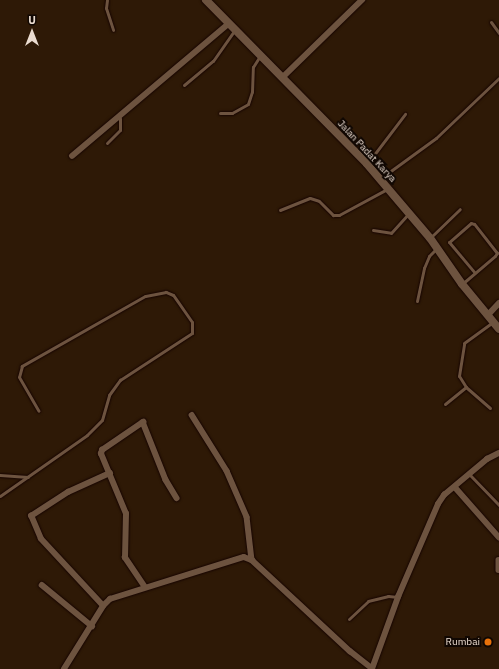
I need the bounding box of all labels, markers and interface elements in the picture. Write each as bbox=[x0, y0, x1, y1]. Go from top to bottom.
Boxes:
north arrow bbox=[12, 12, 52, 52]
text: U bbox=[28, 13, 36, 27]
street label: Jalan Padat Karya bbox=[335, 118, 399, 184]
place label: Rumbai bbox=[446, 636, 480, 648]
marker: Rumbai bbox=[483, 637, 493, 647]

